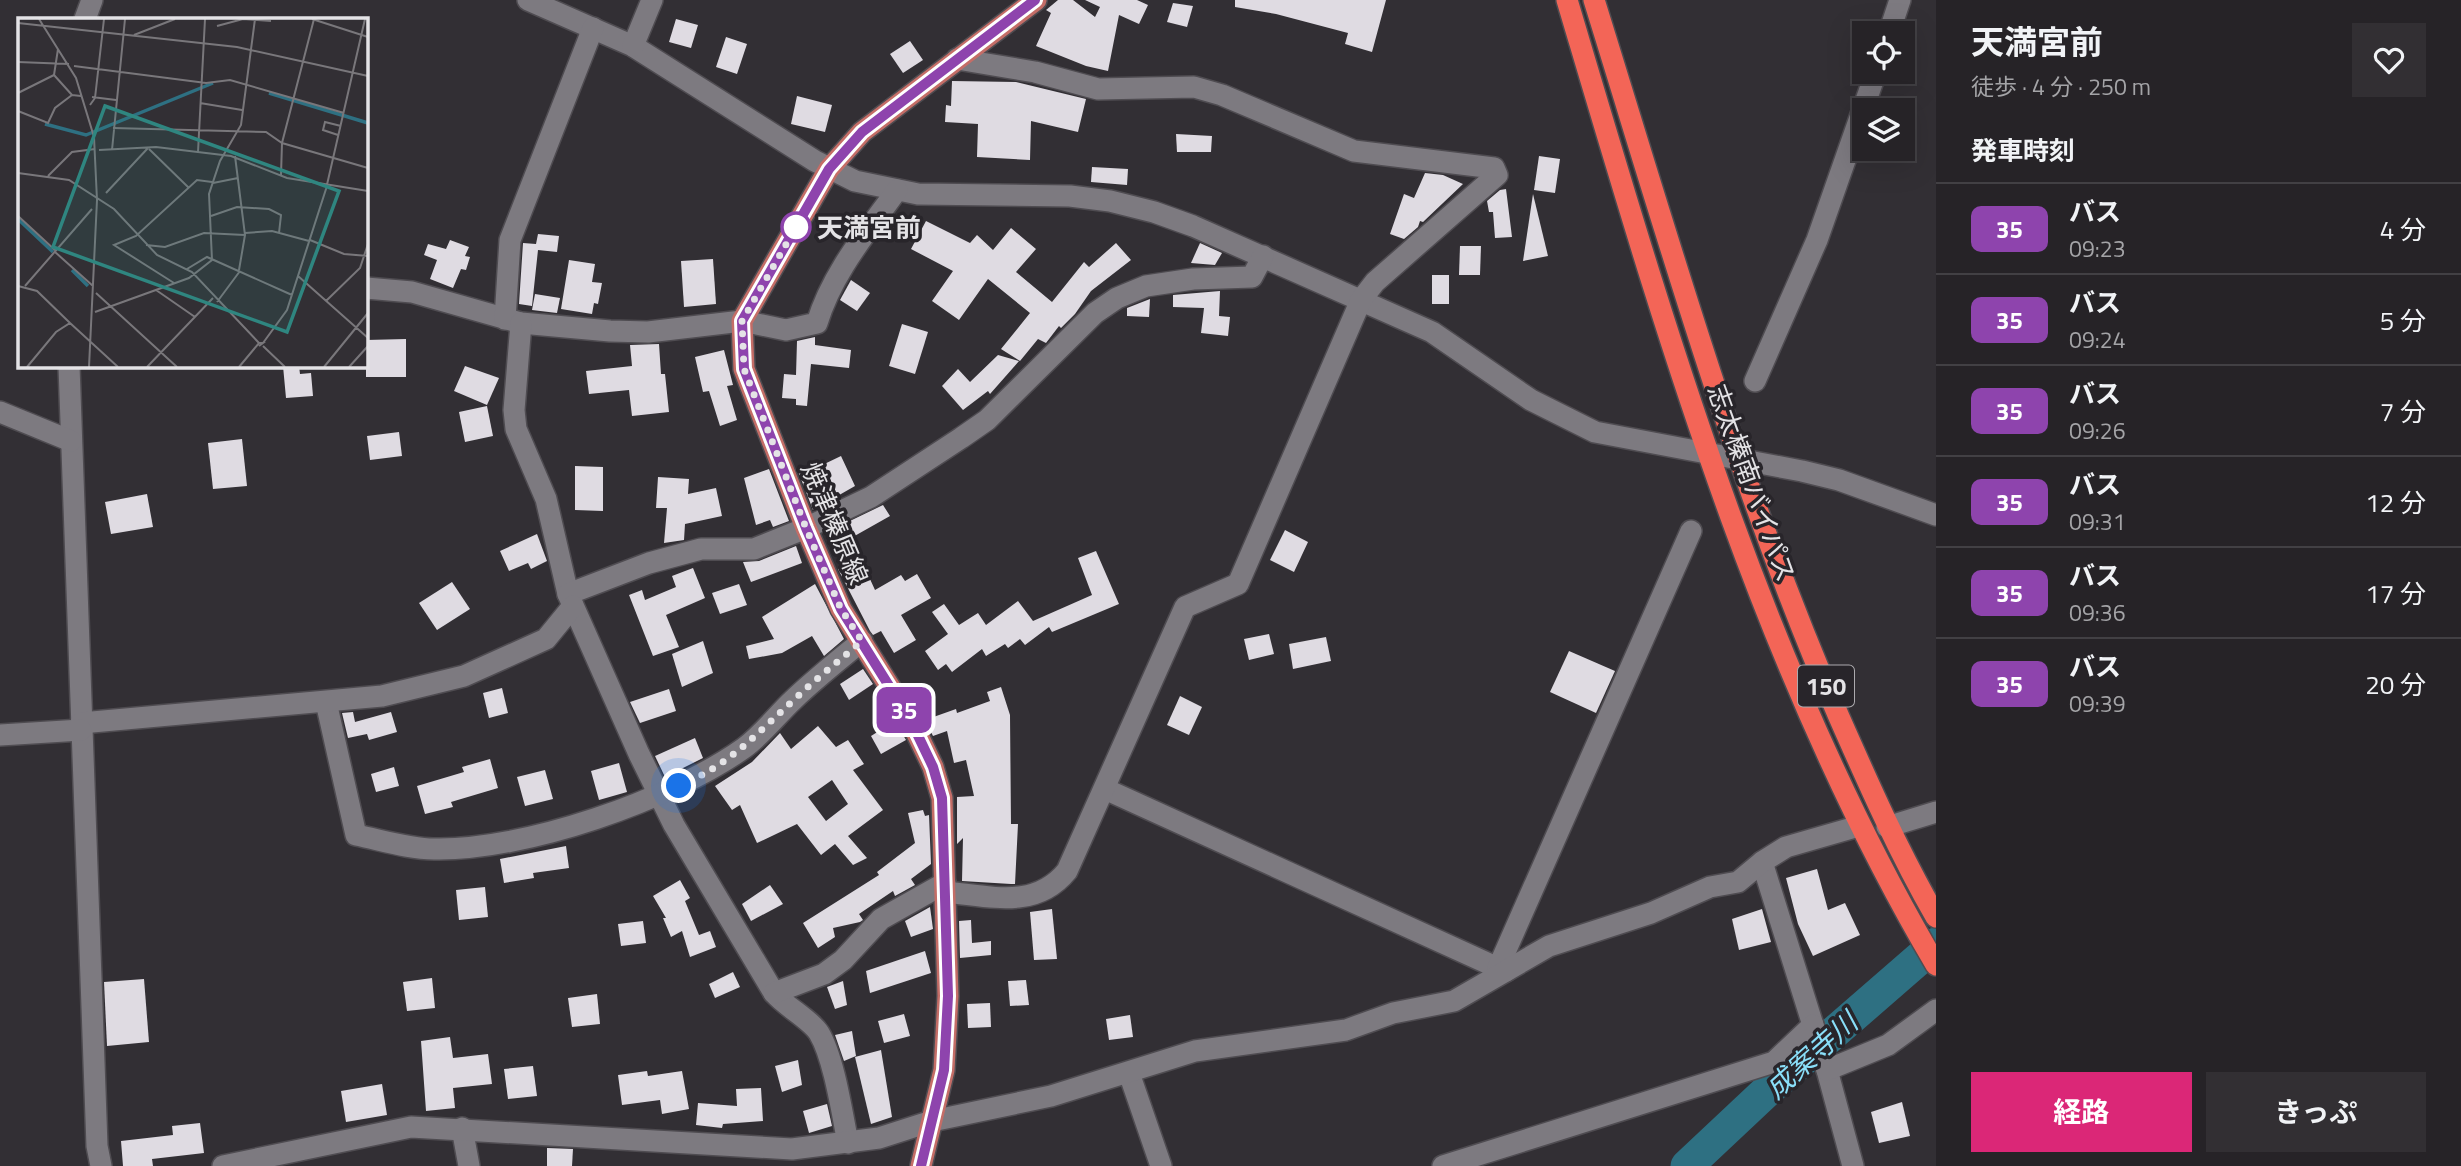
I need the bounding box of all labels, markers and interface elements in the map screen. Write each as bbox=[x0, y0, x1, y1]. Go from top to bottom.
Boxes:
text: 天満宮前 bbox=[1971, 17, 2103, 67]
inset map bbox=[18, 18, 368, 368]
map controls bbox=[1852, 21, 1915, 161]
button: locate bbox=[1852, 21, 1915, 84]
button: heart bbox=[2352, 23, 2426, 97]
text: 徒歩 · 4 分 · 250 m bbox=[1971, 69, 2151, 104]
button: layers bbox=[1852, 98, 1915, 161]
text: 発車時刻 bbox=[1971, 131, 2075, 170]
text: バス bbox=[2069, 192, 2121, 231]
place label: 天満宮前 bbox=[817, 208, 921, 247]
text: 4 分 bbox=[2380, 210, 2426, 249]
text: 35 bbox=[1996, 211, 2023, 247]
marker: 天満宮前 bbox=[781, 212, 811, 242]
text: 09:23 bbox=[2069, 231, 2126, 266]
text: バス bbox=[2069, 283, 2121, 322]
text: 5 分 bbox=[2380, 301, 2426, 340]
text: 35 bbox=[1996, 302, 2023, 338]
text: 09:24 bbox=[2069, 322, 2126, 357]
text: バス bbox=[2069, 374, 2121, 413]
street label: 志太榛南バイパス bbox=[1698, 379, 1806, 587]
text: 7 分 bbox=[2380, 392, 2426, 431]
text: 35 bbox=[1996, 393, 2023, 429]
text: 09:26 bbox=[2069, 413, 2126, 448]
street label: 焼津榛原線 bbox=[792, 456, 878, 590]
text: バス bbox=[2069, 465, 2121, 504]
text: 12 分 bbox=[2365, 483, 2426, 522]
text: 35 bbox=[1996, 484, 2023, 520]
text: 09:31 bbox=[2069, 504, 2126, 539]
text: バス bbox=[2069, 556, 2121, 595]
text: 17 分 bbox=[2365, 574, 2426, 613]
text: 35 bbox=[1996, 575, 2023, 611]
text: 09:36 bbox=[2069, 595, 2126, 630]
text: バス bbox=[2069, 647, 2121, 686]
text: 20 分 bbox=[2365, 665, 2426, 704]
road number: 150 bbox=[1798, 666, 1854, 706]
text: 35 bbox=[1996, 666, 2023, 702]
text: 09:39 bbox=[2069, 686, 2126, 721]
line badge: 35 bbox=[872, 687, 936, 733]
text: 35 bbox=[891, 692, 917, 728]
your location bbox=[661, 768, 696, 803]
water label: 成案寺川 bbox=[1755, 1000, 1869, 1108]
button: 経路 bbox=[1971, 1072, 2192, 1152]
button: きっぷ bbox=[2206, 1072, 2426, 1152]

